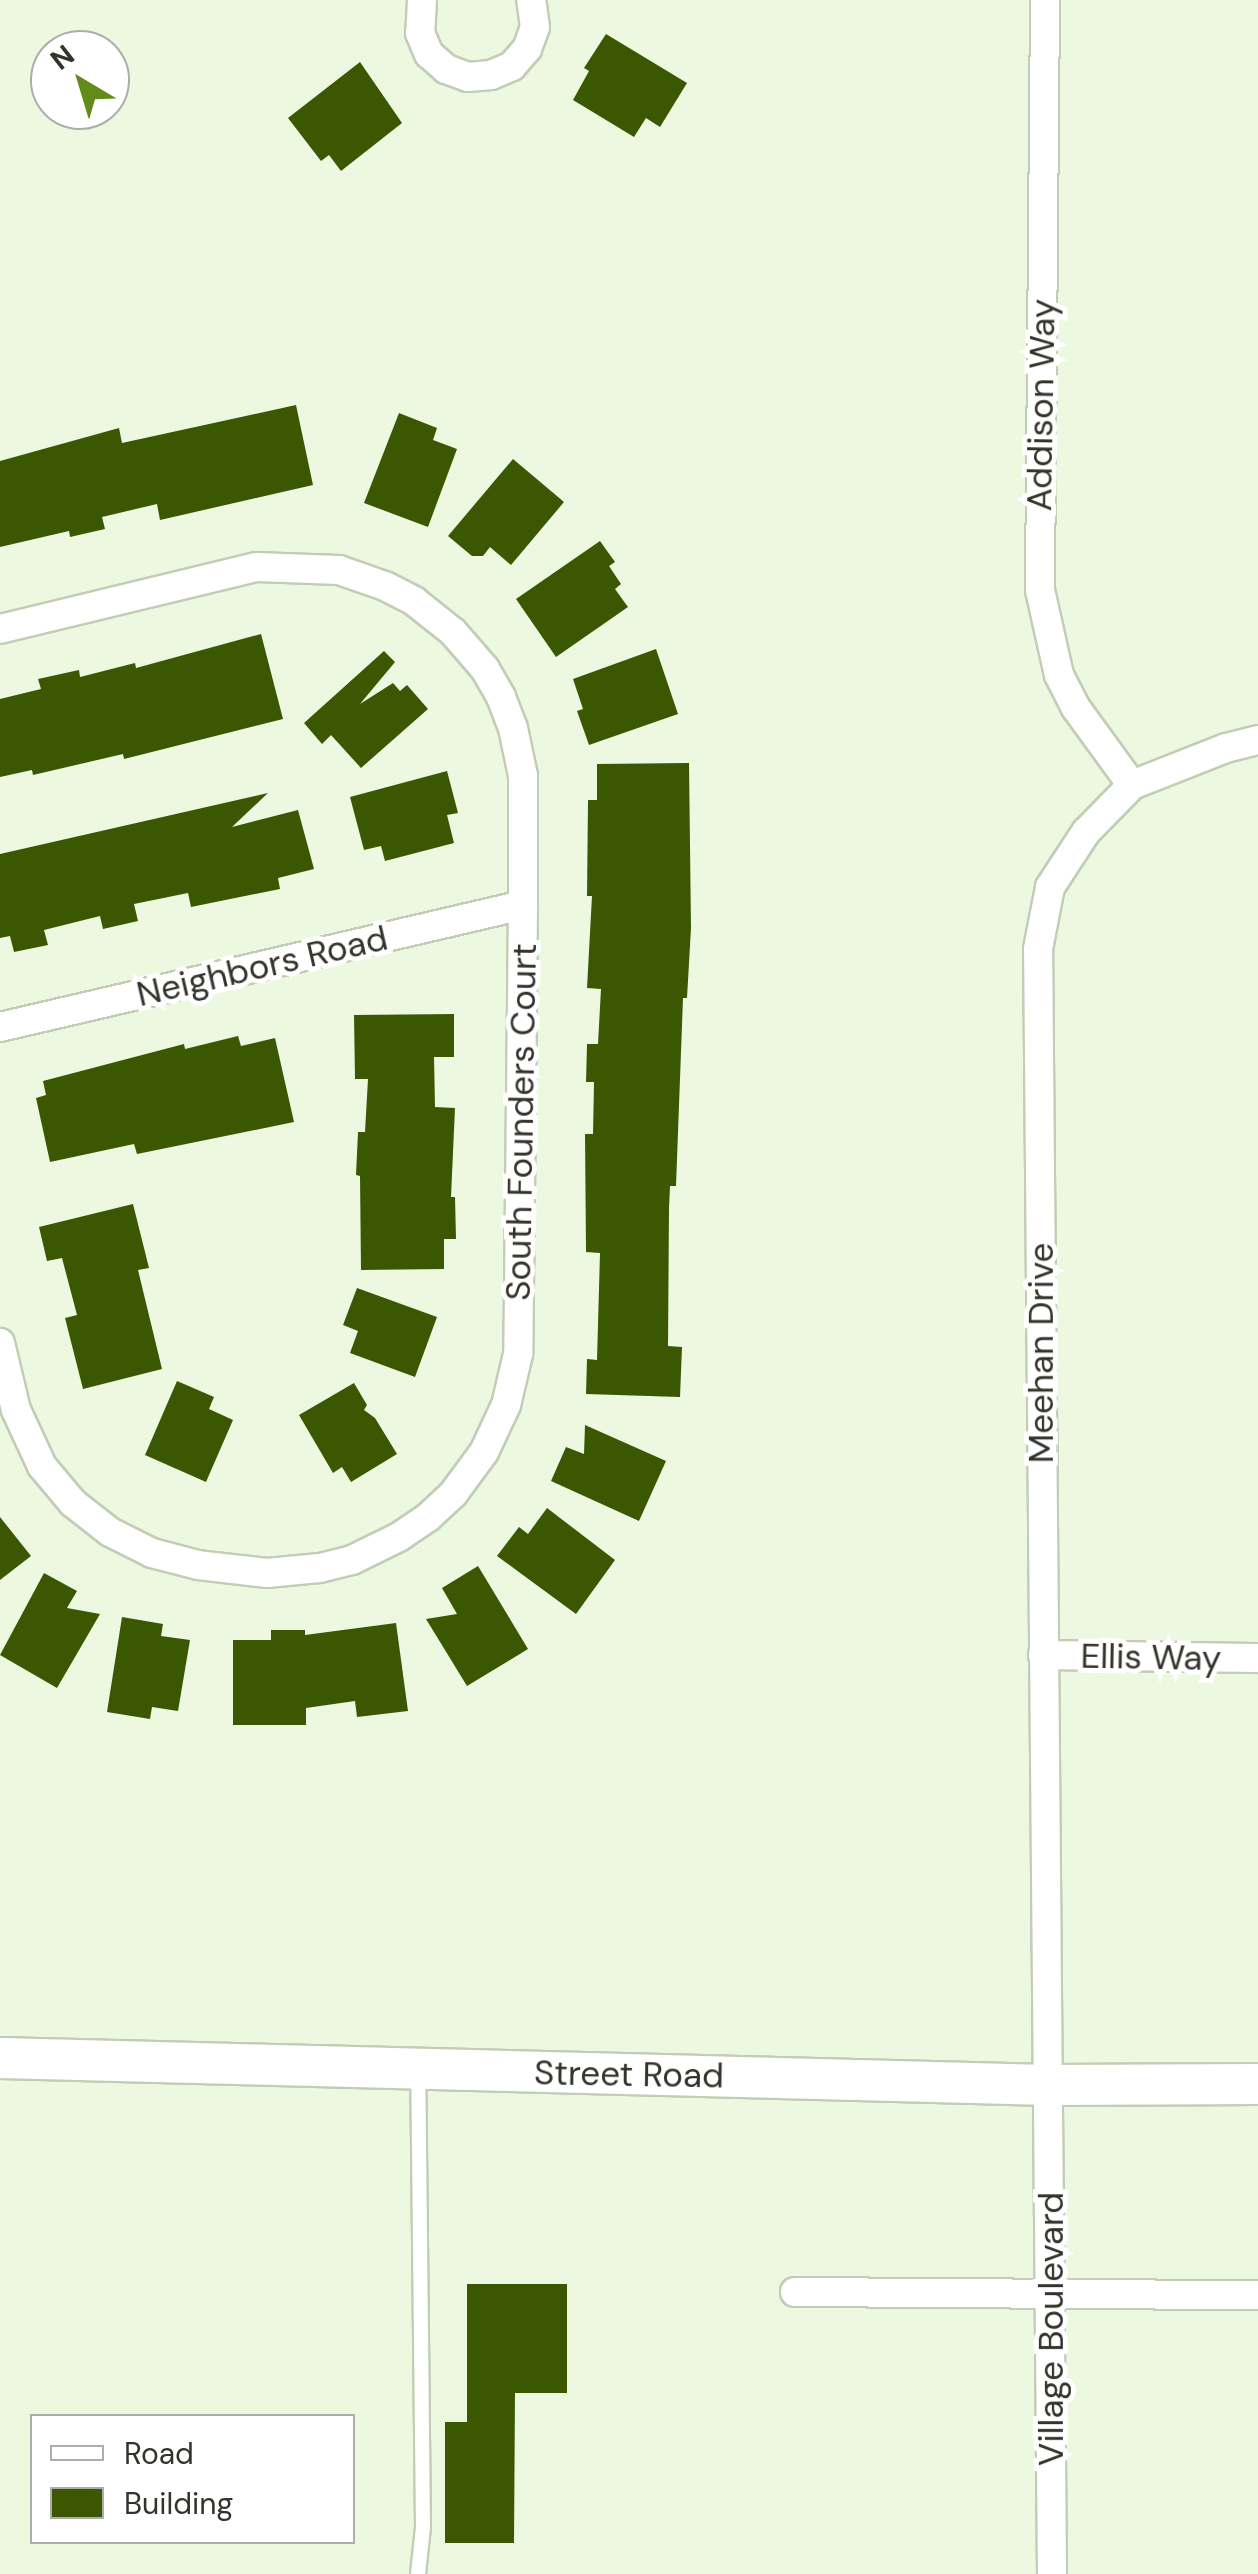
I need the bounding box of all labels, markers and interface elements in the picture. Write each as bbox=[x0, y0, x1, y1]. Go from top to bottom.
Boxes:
north arrow bbox=[30, 30, 130, 130]
text: N bbox=[43, 37, 82, 78]
street label: Addison Way bbox=[1018, 298, 1064, 512]
street label: Neighbors Road bbox=[133, 917, 391, 1015]
street label: South Founders Court bbox=[497, 943, 545, 1301]
street label: Meehan Drive bbox=[1020, 1243, 1062, 1463]
street label: Ellis Way bbox=[1080, 1635, 1222, 1679]
street label: Street Road bbox=[534, 2051, 724, 2097]
street label: Village Boulevard bbox=[1030, 2192, 1072, 2466]
legend bbox=[30, 2414, 355, 2544]
text: Road bbox=[124, 2434, 194, 2473]
text: Building bbox=[124, 2484, 233, 2523]

